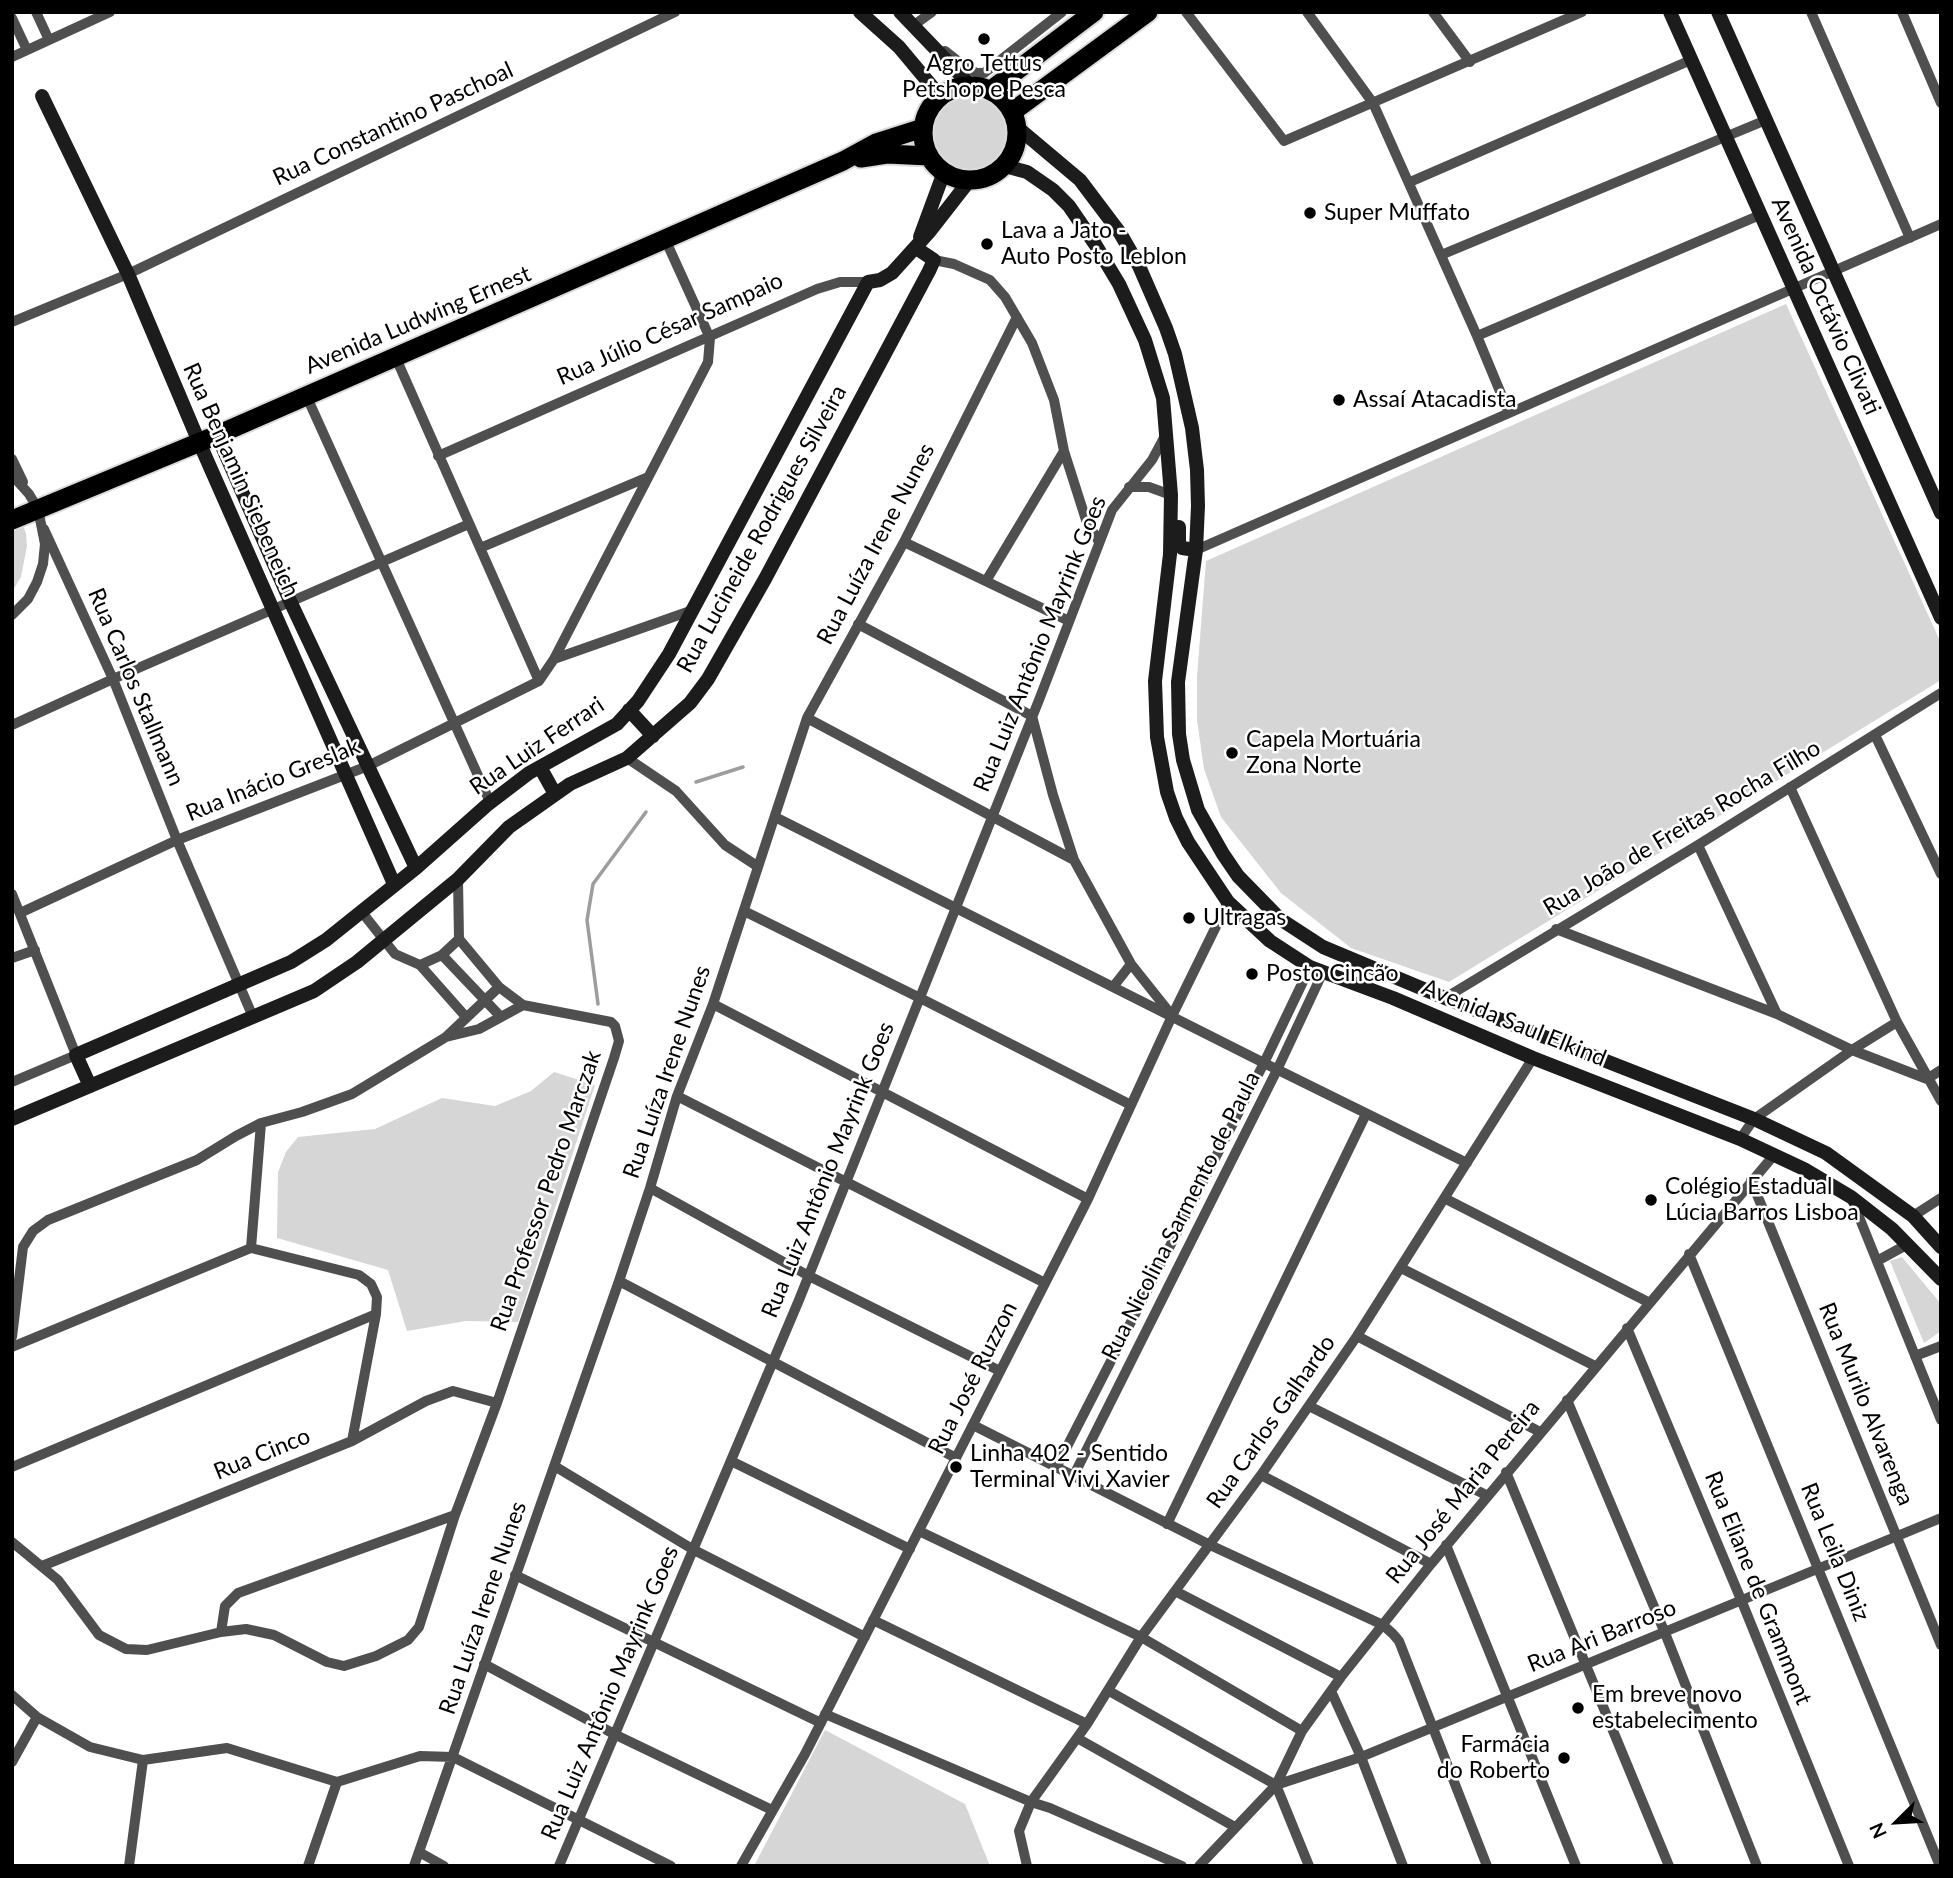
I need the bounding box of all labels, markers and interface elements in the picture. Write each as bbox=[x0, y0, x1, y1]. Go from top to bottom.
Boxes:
marker: Agro Tettus Petshop e Pesca bbox=[976, 31, 992, 47]
place label: Agro Tettus Petshop e Pesca bbox=[902, 50, 1066, 104]
street label: Rua Constantino Paschoal bbox=[268, 56, 518, 192]
street label: Avenida Octávio Clivati bbox=[1766, 193, 1886, 419]
place label: Super Muffato bbox=[1324, 199, 1470, 227]
marker: Super Muffato bbox=[1302, 205, 1318, 221]
place label: Lava a Jato - Auto Posto Leblon bbox=[1001, 217, 1187, 271]
marker: Lava a Jato - Auto Posto Leblon bbox=[979, 236, 995, 252]
street label: Avenida Ludwing Ernest bbox=[301, 260, 535, 380]
street label: Rua Júlio César Sampaio bbox=[553, 267, 787, 391]
street label: Rua Benjamin Siebeneich bbox=[177, 359, 305, 601]
street label: Rua Lucineide Rodrigues Silveira bbox=[671, 380, 853, 678]
place label: Assaí Atacadista bbox=[1353, 386, 1516, 414]
marker: Assaí Atacadista bbox=[1331, 392, 1347, 408]
street label: Rua Luíza Irene Nunes bbox=[811, 439, 941, 649]
street label: Rua Luiz Antônio Mayrink Goes bbox=[968, 492, 1112, 796]
street label: Rua Carlos Stallmann bbox=[82, 584, 190, 790]
street label: Rua Luiz Ferrari bbox=[465, 691, 609, 801]
place label: Capela Mortuária Zona Norte bbox=[1246, 726, 1421, 780]
street label: Rua Inácio Greslak bbox=[182, 733, 364, 827]
street label: Rua João de Freitas Rocha Filho bbox=[1538, 734, 1826, 922]
marker: Capela Mortuária Zona Norte bbox=[1224, 745, 1240, 761]
place label: Ultragas bbox=[1203, 904, 1286, 932]
marker: Ultragas bbox=[1181, 910, 1197, 926]
place label: Posto Cincão bbox=[1266, 960, 1398, 988]
street label: Rua Luíza Irene Nunes bbox=[618, 962, 716, 1182]
marker: Posto Cincão bbox=[1244, 966, 1260, 982]
street label: Avenida Saul Elkind bbox=[1418, 973, 1610, 1073]
street label: Rua Luiz Antônio Mayrink Goes bbox=[756, 1018, 900, 1322]
street label: Rua Professor Pedro Marczak bbox=[485, 1047, 607, 1335]
street label: Rua Nicolina Sarmento de Paula bbox=[1096, 1067, 1266, 1365]
place label: Colégio Estadual Lúcia Barros Lisboa bbox=[1665, 1173, 1859, 1227]
marker: Colégio Estadual Lúcia Barros Lisboa bbox=[1643, 1192, 1659, 1208]
street label: Rua José Ruzzon bbox=[923, 1297, 1023, 1459]
street label: Rua Murilo Alvarenga bbox=[1813, 1298, 1919, 1510]
street label: Rua Carlos Galhardo bbox=[1201, 1330, 1341, 1514]
street label: Rua José Maria Pereira bbox=[1380, 1394, 1546, 1590]
street label: Rua Cinco bbox=[210, 1422, 314, 1486]
place label: Linha 402 - Sentido Terminal Vivi Xavier bbox=[970, 1440, 1170, 1494]
marker: Linha 402 - Sentido Terminal Vivi Xavier bbox=[948, 1459, 964, 1475]
street label: Rua Eliane de Grammont bbox=[1698, 1467, 1818, 1709]
street label: Rua Leila Diniz bbox=[1795, 1479, 1875, 1625]
street label: Rua Luíza Irene Nunes bbox=[434, 1498, 532, 1718]
street label: Rua Luiz Antônio Mayrink Goes bbox=[535, 1542, 685, 1844]
street label: Rua Ari Barroso bbox=[1524, 1594, 1680, 1678]
place label: Em breve novo estabelecimento bbox=[1592, 1681, 1758, 1735]
marker: Em breve novo estabelecimento bbox=[1570, 1700, 1586, 1716]
place label: Farmácia do Roberto bbox=[1437, 1731, 1550, 1785]
marker: Farmácia do Roberto bbox=[1556, 1750, 1572, 1766]
north arrow bbox=[1862, 1787, 1932, 1857]
text: N bbox=[1864, 1819, 1891, 1842]

